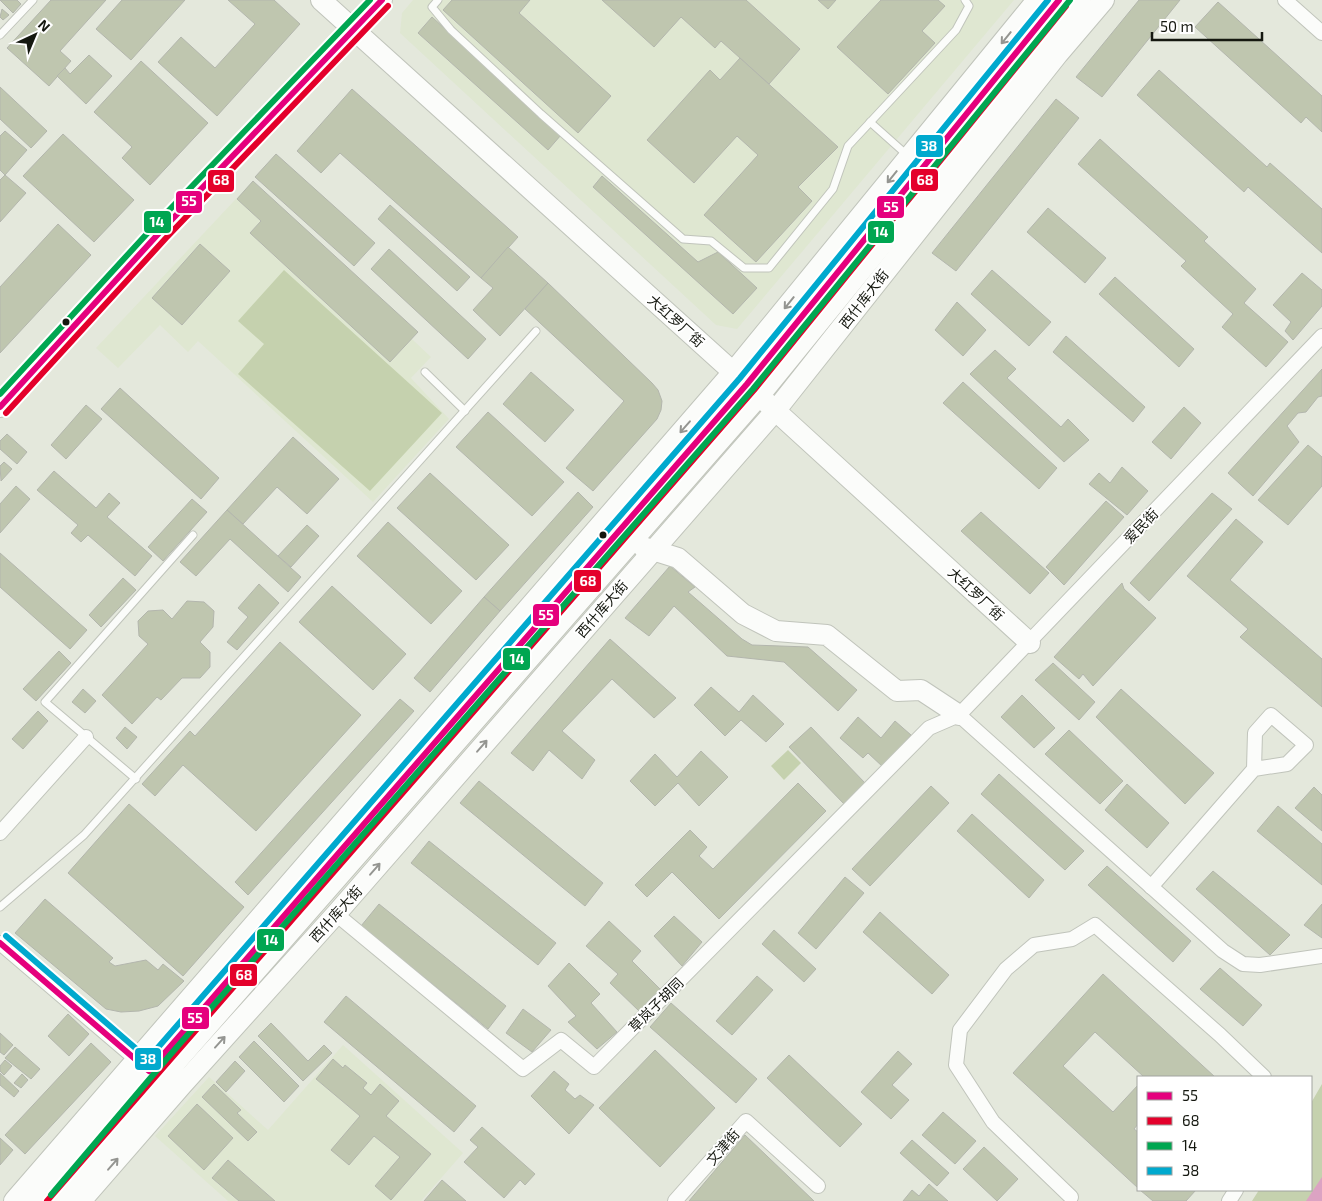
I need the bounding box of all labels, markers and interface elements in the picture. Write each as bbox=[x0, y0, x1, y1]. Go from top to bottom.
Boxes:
north arrow bbox=[10, 10, 60, 60]
scale bar bbox=[1152, 10, 1262, 42]
text: N bbox=[35, 16, 54, 35]
text: 50 m bbox=[1160, 17, 1194, 35]
one-way arrow bbox=[1000, 31, 1011, 44]
line badge: 38 bbox=[915, 134, 944, 158]
text: 38 bbox=[921, 137, 937, 154]
line badge: 68 bbox=[910, 168, 939, 192]
line badge: 68 bbox=[207, 169, 235, 193]
one-way arrow bbox=[887, 170, 898, 183]
text: 68 bbox=[213, 171, 229, 188]
text: 68 bbox=[917, 171, 933, 188]
line badge: 55 bbox=[175, 190, 203, 214]
text: 55 bbox=[181, 192, 197, 209]
line badge: 55 bbox=[876, 195, 905, 219]
text: 55 bbox=[883, 198, 899, 215]
line badge: 14 bbox=[143, 210, 172, 234]
text: 14 bbox=[150, 213, 165, 230]
line badge: 14 bbox=[867, 220, 895, 244]
text: 14 bbox=[874, 223, 889, 240]
street label: 西什库大街 bbox=[835, 266, 892, 332]
street label: 大红罗厂街 bbox=[645, 291, 708, 350]
one-way arrow bbox=[784, 296, 795, 309]
unlabelled marker bbox=[61, 317, 71, 327]
one-way arrow bbox=[679, 421, 690, 434]
street label: 爱民街 bbox=[1120, 505, 1161, 547]
unlabelled marker bbox=[598, 530, 608, 540]
street label: 大红罗厂街 bbox=[945, 564, 1008, 624]
line badge: 68 bbox=[573, 569, 602, 593]
text: 68 bbox=[580, 572, 596, 589]
street label: 西什库大街 bbox=[572, 577, 631, 641]
line badge: 55 bbox=[532, 603, 560, 627]
text: 55 bbox=[538, 606, 554, 623]
line badge: 14 bbox=[502, 647, 531, 671]
text: 14 bbox=[510, 650, 525, 667]
one-way arrow bbox=[476, 740, 488, 753]
one-way arrow bbox=[370, 862, 381, 875]
street label: 西什库大街 bbox=[306, 882, 365, 945]
line badge: 14 bbox=[256, 928, 285, 952]
text: 14 bbox=[264, 931, 279, 948]
line badge: 68 bbox=[229, 963, 258, 987]
text: 68 bbox=[236, 966, 252, 983]
street label: 草岚子胡同 bbox=[625, 974, 686, 1035]
line badge: 55 bbox=[181, 1006, 210, 1030]
text: 55 bbox=[187, 1009, 203, 1026]
one-way arrow bbox=[214, 1036, 226, 1049]
line badge: 38 bbox=[134, 1047, 162, 1071]
text: 38 bbox=[140, 1050, 156, 1067]
legend bbox=[1137, 1076, 1312, 1191]
text: 55 bbox=[1182, 1086, 1198, 1104]
text: 68 bbox=[1182, 1111, 1200, 1129]
street label: 文津街 bbox=[702, 1125, 743, 1168]
text: 14 bbox=[1182, 1136, 1197, 1154]
one-way arrow bbox=[107, 1158, 119, 1171]
text: 38 bbox=[1182, 1161, 1199, 1179]

